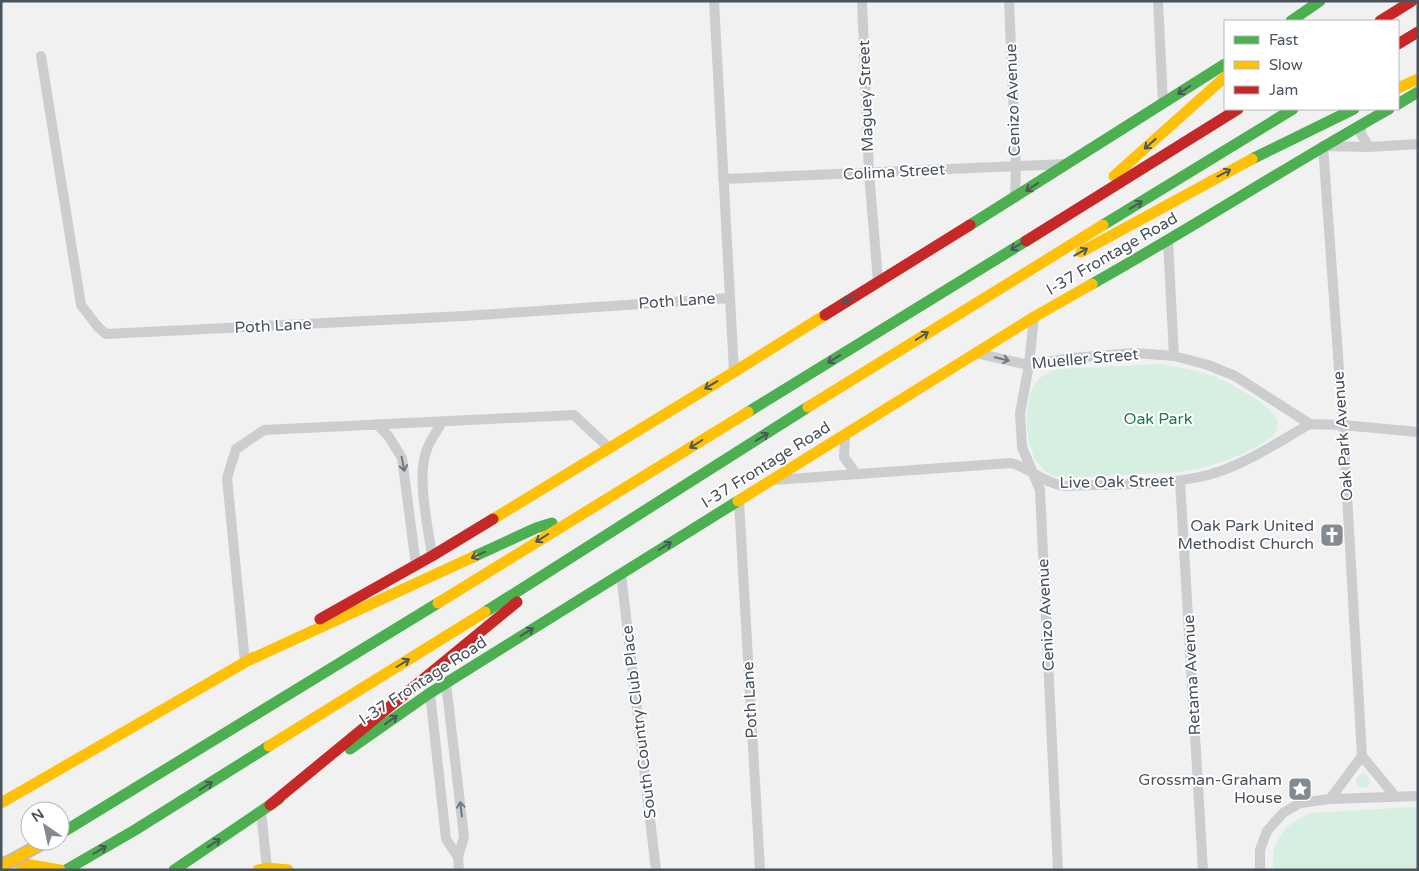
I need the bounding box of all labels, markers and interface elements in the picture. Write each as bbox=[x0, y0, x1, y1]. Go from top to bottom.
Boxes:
legend bbox=[1224, 20, 1399, 110]
text: Fast bbox=[1269, 31, 1299, 49]
street label: Maguey Street bbox=[854, 40, 878, 152]
street label: Cenizo Avenue bbox=[1001, 43, 1025, 157]
text: Slow bbox=[1269, 56, 1303, 74]
text: Jam bbox=[1269, 81, 1298, 99]
one-way arrow bbox=[1177, 85, 1191, 95]
one-way arrow bbox=[1143, 138, 1156, 150]
street label: Colima Street bbox=[842, 159, 946, 185]
one-way arrow bbox=[1216, 168, 1231, 178]
one-way arrow bbox=[1025, 182, 1039, 192]
one-way arrow bbox=[1128, 199, 1142, 209]
street label: I-37 Frontage Road bbox=[1043, 208, 1181, 300]
one-way arrow bbox=[1011, 242, 1025, 252]
one-way arrow bbox=[1074, 246, 1088, 256]
street label: Poth Lane bbox=[638, 288, 716, 314]
one-way arrow bbox=[842, 294, 856, 305]
street label: Poth Lane bbox=[234, 314, 312, 338]
one-way arrow bbox=[915, 330, 929, 340]
street label: Mueller Street bbox=[1031, 344, 1139, 374]
one-way arrow bbox=[828, 354, 842, 364]
one-way arrow bbox=[994, 355, 1010, 364]
street label: Oak Park Avenue bbox=[1328, 370, 1358, 502]
one-way arrow bbox=[705, 381, 719, 391]
park label: Oak Park bbox=[1124, 409, 1193, 429]
street label: I-37 Frontage Road bbox=[698, 417, 834, 513]
one-way arrow bbox=[754, 431, 768, 441]
one-way arrow bbox=[689, 439, 703, 449]
one-way arrow bbox=[398, 456, 408, 472]
street label: Live Oak Street bbox=[1059, 471, 1175, 493]
place label: Oak Park United Methodist Church bbox=[1177, 516, 1314, 554]
church icon: Oak Park United Methodist Church bbox=[1319, 522, 1345, 548]
one-way arrow bbox=[536, 534, 550, 544]
one-way arrow bbox=[658, 541, 672, 551]
one-way arrow bbox=[471, 551, 486, 560]
street label: Cenizo Avenue bbox=[1033, 558, 1059, 672]
street label: Retama Avenue bbox=[1179, 614, 1205, 736]
street label: South Country Club Place bbox=[617, 624, 661, 820]
one-way arrow bbox=[520, 627, 534, 637]
street label: I-37 Frontage Road bbox=[355, 632, 491, 730]
one-way arrow bbox=[395, 657, 409, 667]
street label: Poth Lane bbox=[738, 661, 762, 739]
one-way arrow bbox=[384, 715, 398, 725]
place label: Grossman-Graham House bbox=[1138, 770, 1282, 808]
place icon: Grossman-Graham House bbox=[1287, 776, 1313, 802]
one-way arrow bbox=[198, 780, 212, 790]
north arrow bbox=[20, 801, 70, 851]
one-way arrow bbox=[456, 801, 466, 817]
text: N bbox=[29, 805, 47, 826]
one-way arrow bbox=[207, 837, 221, 848]
one-way arrow bbox=[93, 845, 108, 855]

